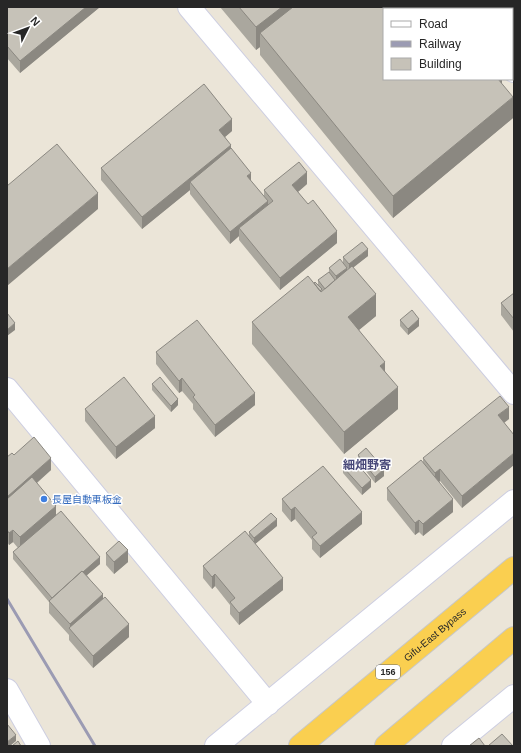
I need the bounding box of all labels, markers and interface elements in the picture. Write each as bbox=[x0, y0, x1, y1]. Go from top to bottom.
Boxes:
north arrow bbox=[8, 8, 48, 48]
legend bbox=[383, 8, 513, 80]
text: N bbox=[28, 14, 43, 28]
text: Road bbox=[419, 17, 448, 31]
text: Railway bbox=[419, 37, 461, 51]
text: Building bbox=[419, 57, 462, 71]
district label: 細畑野寄 bbox=[343, 458, 391, 472]
marker: 長屋自動車板金 bbox=[39, 494, 49, 504]
place label: 長屋自動車板金 bbox=[52, 494, 122, 505]
street label: Gifu-East Bypass bbox=[402, 606, 468, 663]
road number: 156 bbox=[376, 665, 400, 679]

